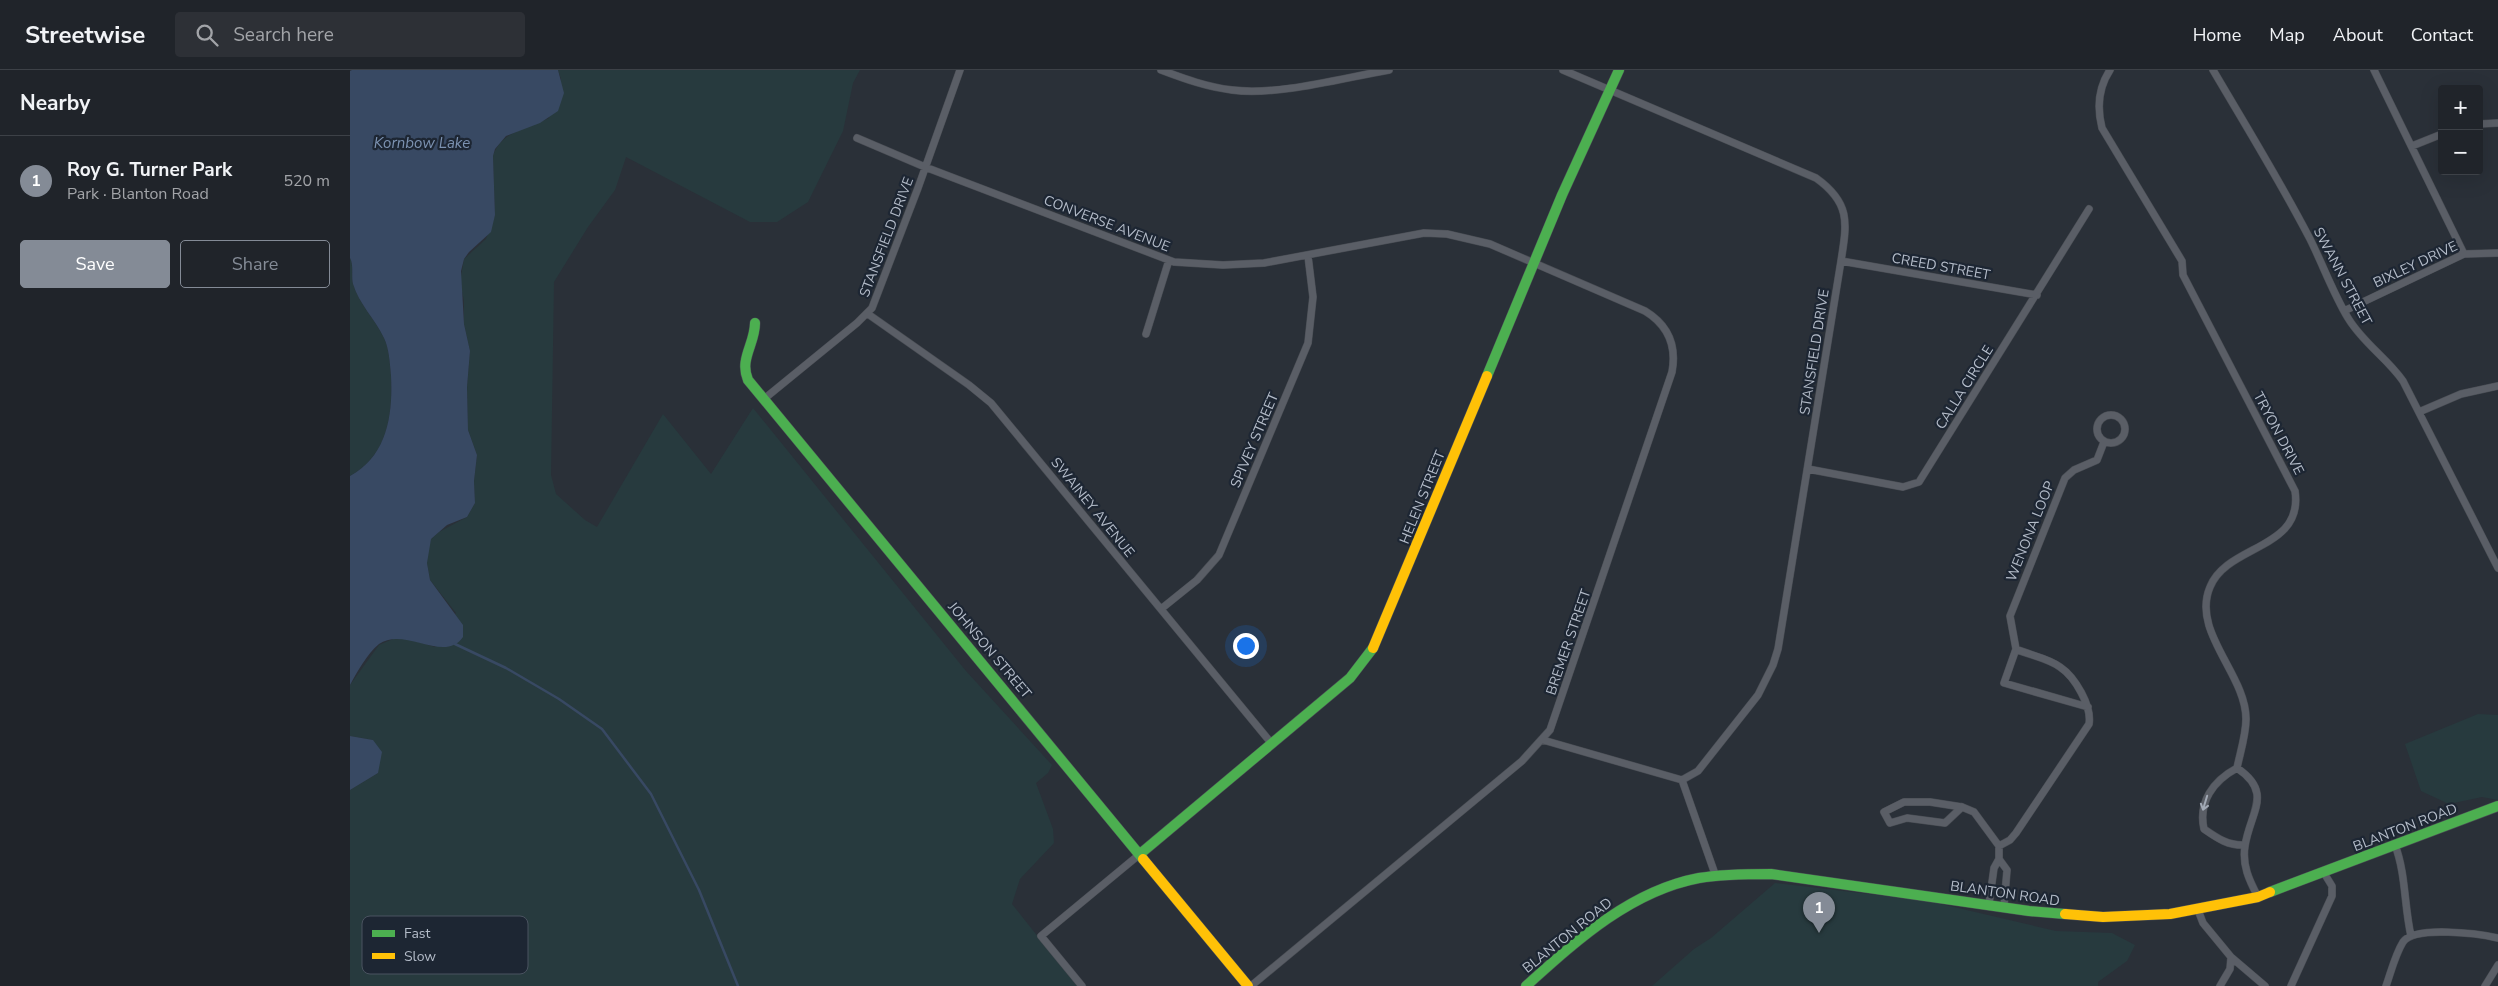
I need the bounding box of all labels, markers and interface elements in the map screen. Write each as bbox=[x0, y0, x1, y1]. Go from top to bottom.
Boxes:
search box bbox=[175, 12, 525, 57]
text: Streetwise bbox=[25, 19, 145, 51]
icon: search bbox=[193, 21, 221, 49]
text: Search here bbox=[233, 22, 334, 48]
text: Home bbox=[2193, 23, 2241, 47]
text: Map bbox=[2269, 23, 2305, 47]
text: About bbox=[2333, 23, 2383, 47]
text: Contact bbox=[2411, 23, 2473, 47]
map controls bbox=[2438, 85, 2483, 175]
button: + bbox=[2438, 85, 2483, 130]
text: Nearby bbox=[20, 89, 90, 117]
button: − bbox=[2438, 130, 2483, 175]
water label: Kornbow Lake bbox=[374, 133, 470, 153]
text: Roy G. Turner Park bbox=[67, 157, 232, 183]
text: 1 bbox=[31, 170, 41, 192]
text: 520 m bbox=[283, 170, 330, 192]
street label: STANSFIELD DRIVE bbox=[855, 174, 918, 300]
text: Park · Blanton Road bbox=[67, 183, 209, 205]
street label: CONVERSE AVENUE bbox=[1041, 191, 1173, 256]
street label: SWANN STREET bbox=[2309, 224, 2377, 329]
street label: BIXLEY DRIVE bbox=[2370, 237, 2460, 292]
button: Save bbox=[20, 240, 170, 288]
button: Share bbox=[180, 240, 330, 288]
street label: CREED STREET bbox=[1890, 248, 1992, 285]
street label: STANSFIELD DRIVE bbox=[1795, 288, 1834, 416]
street label: CALLA CIRCLE bbox=[1931, 342, 1998, 433]
street label: TRYON DRIVE bbox=[2249, 388, 2308, 478]
street label: SPIVEY STREET bbox=[1226, 389, 1283, 491]
street label: HELEN STREET bbox=[1395, 447, 1450, 547]
street label: SWAINEY AVENUE bbox=[1046, 453, 1139, 561]
street label: WENONA LOOP bbox=[2002, 478, 2059, 584]
street label: BREMER STREET bbox=[1541, 586, 1596, 698]
street label: JOHNSON STREET bbox=[943, 597, 1036, 703]
your location bbox=[1233, 633, 1259, 659]
one-way arrow bbox=[2200, 795, 2210, 811]
street label: BLANTON ROAD bbox=[2350, 799, 2460, 856]
street label: BLANTON ROAD bbox=[1949, 876, 2061, 911]
pin: 1 bbox=[1803, 892, 1835, 933]
street label: BLANTON ROAD bbox=[1518, 893, 1616, 977]
legend bbox=[362, 916, 528, 974]
text: Fast bbox=[404, 924, 430, 943]
text: Slow bbox=[404, 947, 436, 966]

